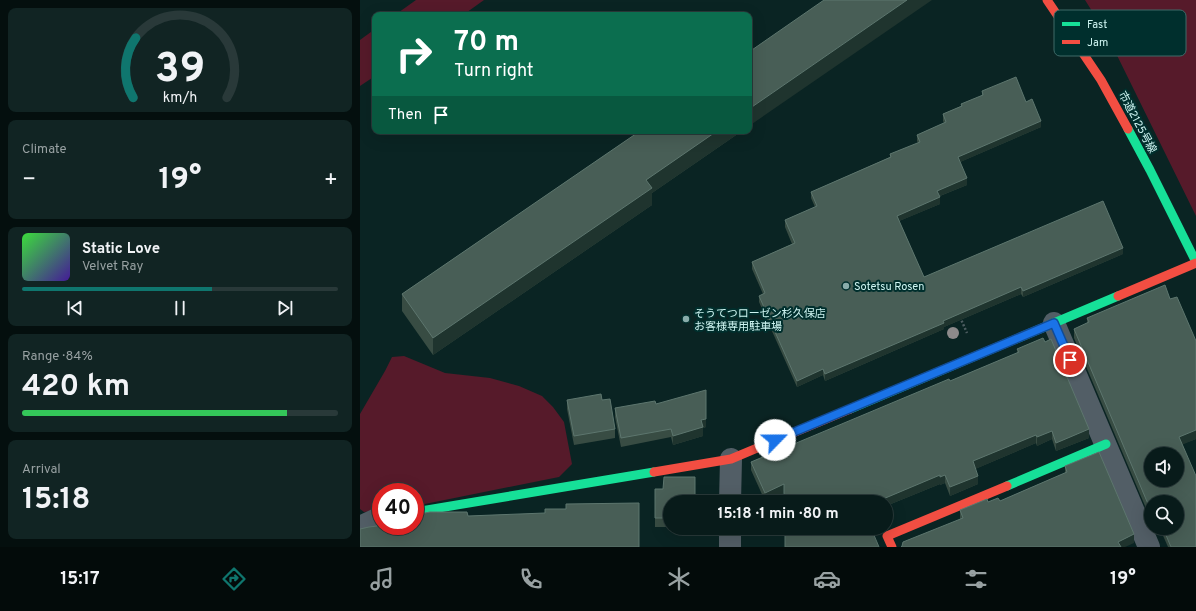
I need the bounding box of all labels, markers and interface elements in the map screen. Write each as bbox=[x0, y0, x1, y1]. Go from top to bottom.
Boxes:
legend bbox=[1054, 10, 1186, 56]
text: Fast bbox=[1087, 18, 1107, 32]
text: 70 m bbox=[454, 25, 519, 61]
icon: right bbox=[388, 28, 440, 80]
text: Jam bbox=[1087, 36, 1108, 50]
text: 39 bbox=[155, 44, 205, 97]
text: Turn right bbox=[454, 60, 534, 83]
text: km/h bbox=[163, 89, 197, 107]
street label: 市道2125号線 bbox=[1115, 89, 1159, 156]
icon: arrive bbox=[430, 104, 452, 126]
text: Then bbox=[388, 106, 422, 125]
text: Climate bbox=[22, 142, 67, 158]
text: 19° bbox=[159, 162, 201, 199]
text: − bbox=[22, 167, 36, 194]
text: + bbox=[324, 167, 338, 194]
text: Static Love bbox=[82, 240, 160, 259]
text: Velvet Ray bbox=[82, 259, 143, 275]
place label: Sotetsu Rosen bbox=[854, 280, 925, 294]
marker: Sotetsu Rosen bbox=[841, 281, 851, 291]
icon: previous bbox=[64, 297, 86, 319]
icon: pause bbox=[169, 297, 191, 319]
icon: next bbox=[274, 297, 296, 319]
place label: そうてつローゼン杉久保店 お客様専用駐車場 bbox=[694, 307, 826, 334]
marker: そうてつローゼン杉久保店 お客様専用駐車場 bbox=[681, 314, 691, 324]
pin bbox=[1053, 343, 1087, 377]
text: Range · 84% bbox=[22, 349, 93, 365]
icon: arrive bbox=[1059, 349, 1081, 371]
text: 420 km bbox=[22, 369, 130, 406]
position arrow bbox=[754, 419, 796, 461]
map controls bbox=[1144, 447, 1184, 535]
button: sound bbox=[1144, 447, 1184, 487]
text: Arrival bbox=[22, 462, 61, 478]
text: 15:18 bbox=[22, 482, 91, 519]
speed limit sign: 40 bbox=[372, 483, 424, 535]
button: search bbox=[1144, 495, 1184, 535]
text: 15:18 · 1 min · 80 m bbox=[717, 505, 839, 524]
icon: directions bbox=[220, 565, 248, 593]
icon: music bbox=[368, 565, 396, 593]
icon: phone bbox=[517, 565, 545, 593]
icon: climate bbox=[665, 565, 693, 593]
icon: car bbox=[813, 565, 841, 593]
icon: filters bbox=[962, 565, 990, 593]
text: 15:17 bbox=[60, 568, 100, 591]
text: 19° bbox=[1110, 568, 1136, 591]

